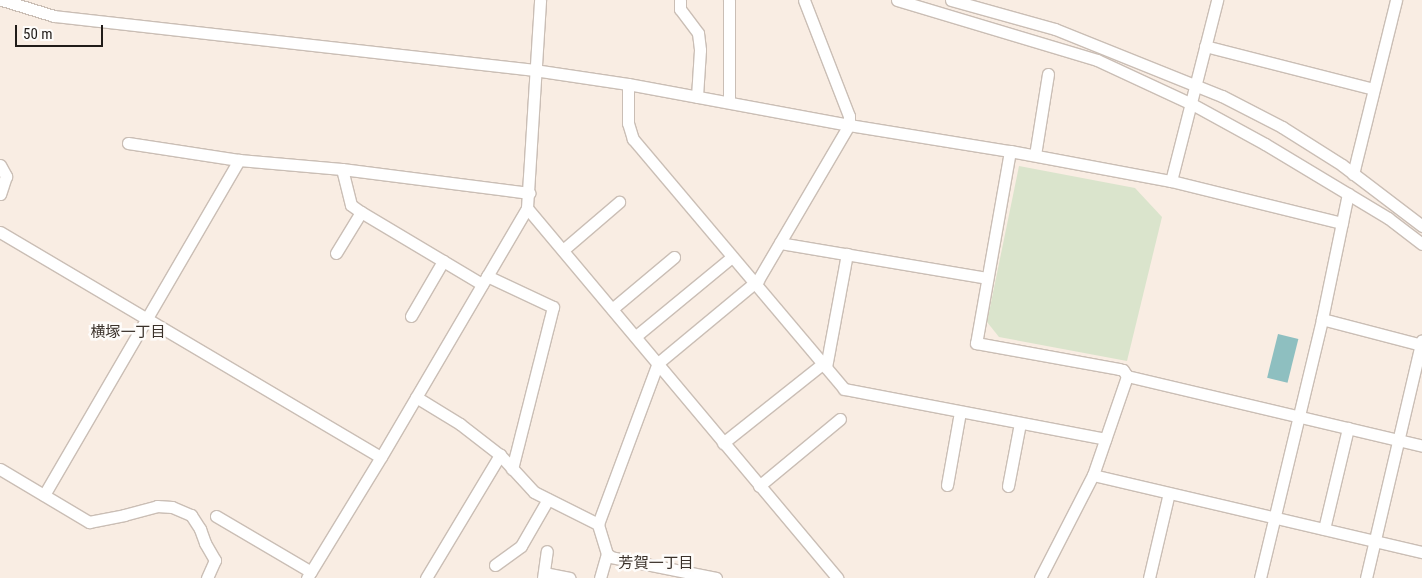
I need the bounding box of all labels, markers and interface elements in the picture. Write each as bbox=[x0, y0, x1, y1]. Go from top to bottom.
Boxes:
scale bar bbox=[18, 15, 105, 47]
text: 50 m bbox=[23, 25, 53, 43]
district label: 横塚一丁目 bbox=[91, 324, 165, 342]
district label: 芳賀一丁目 bbox=[619, 555, 693, 573]

